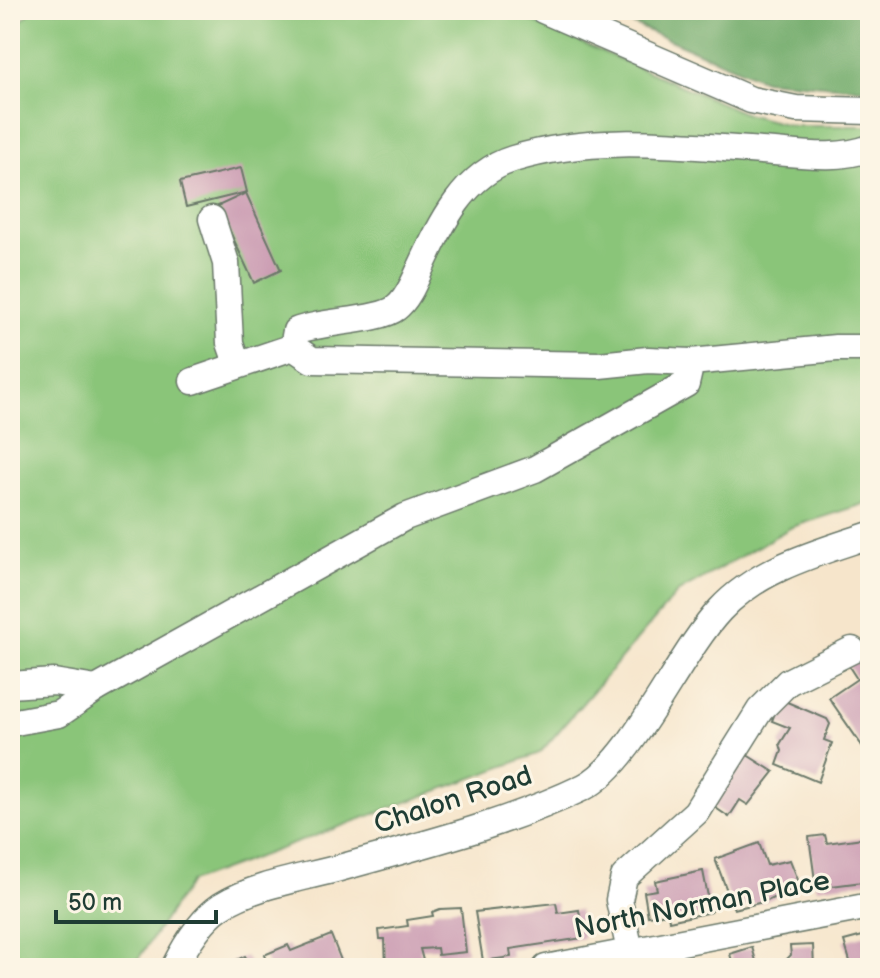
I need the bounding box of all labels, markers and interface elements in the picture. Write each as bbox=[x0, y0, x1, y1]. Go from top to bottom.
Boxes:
street label: Chalon Road bbox=[370, 759, 536, 841]
street label: North Norman Place bbox=[572, 864, 832, 946]
scale bar bbox=[56, 874, 216, 924]
text: 50 m bbox=[68, 888, 122, 917]

